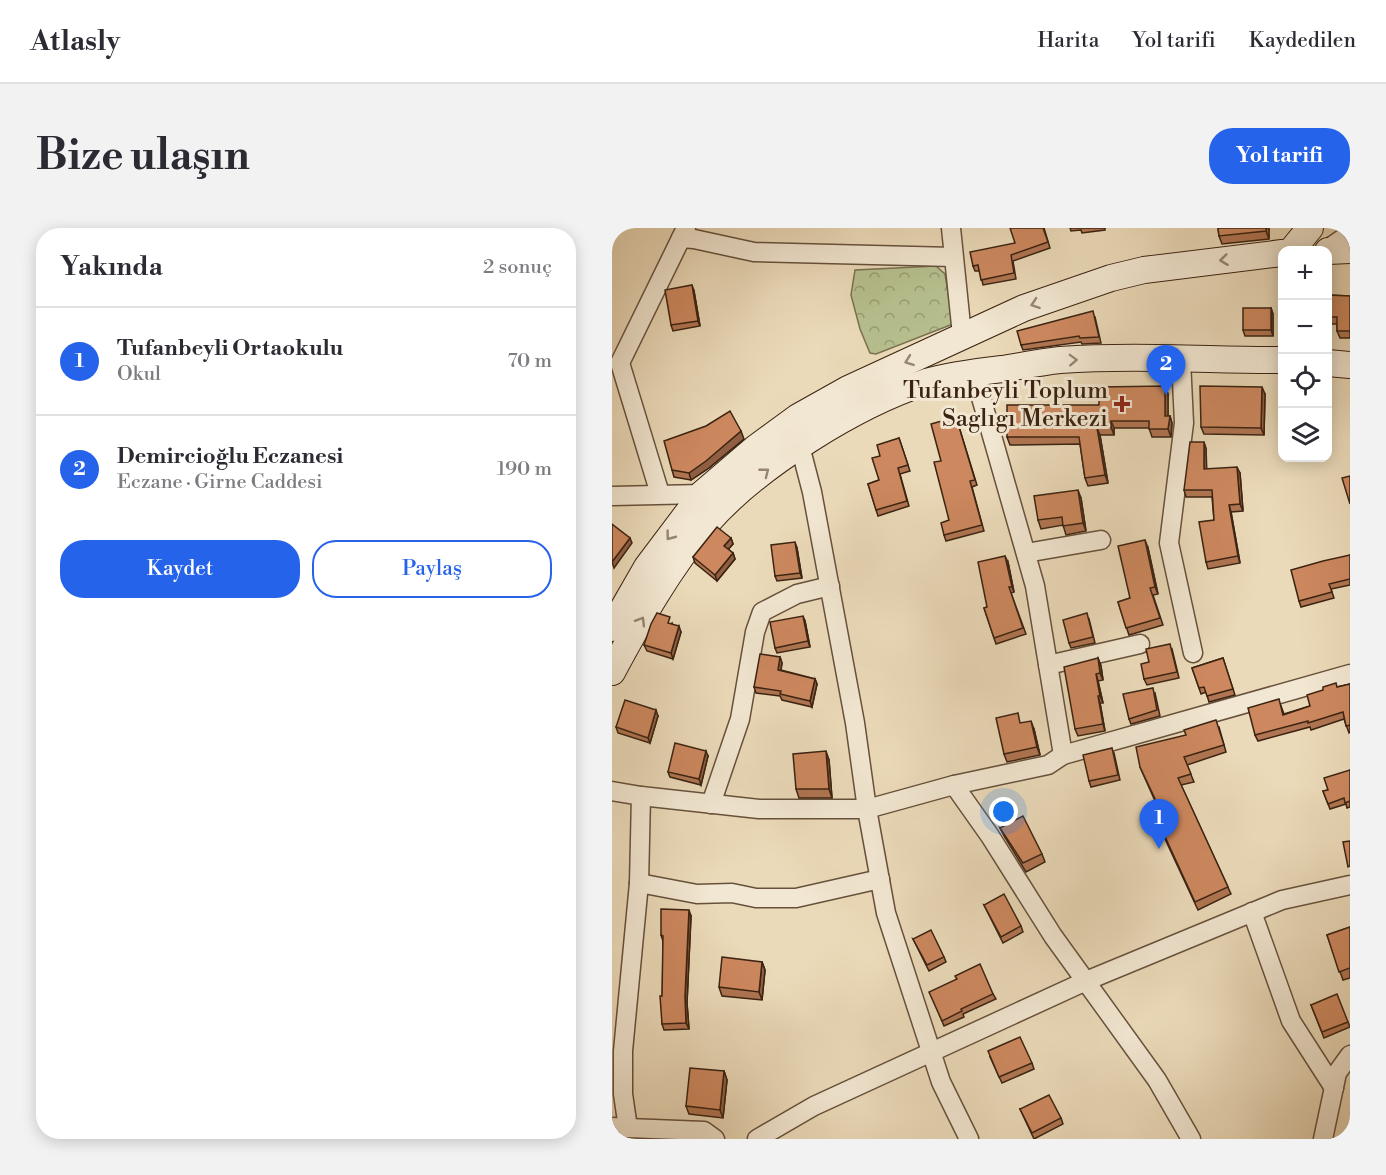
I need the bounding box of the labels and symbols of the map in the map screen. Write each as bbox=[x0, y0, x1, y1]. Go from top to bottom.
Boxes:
one-way arrow bbox=[1220, 253, 1229, 266]
one-way arrow bbox=[1030, 297, 1041, 310]
pin: 2 bbox=[1146, 346, 1186, 395]
one-way arrow bbox=[904, 354, 915, 366]
one-way arrow bbox=[1069, 354, 1078, 366]
place label: Tufanbeyli Toplum Saglıgı Merkezi bbox=[903, 376, 1108, 434]
marker: Tufanbeyli Toplum Saglıgı Merkezi bbox=[1113, 395, 1131, 413]
one-way arrow bbox=[758, 469, 769, 480]
one-way arrow bbox=[667, 529, 678, 540]
one-way arrow bbox=[633, 617, 645, 627]
your location bbox=[989, 797, 1018, 826]
pin: 1 bbox=[1140, 800, 1178, 849]

